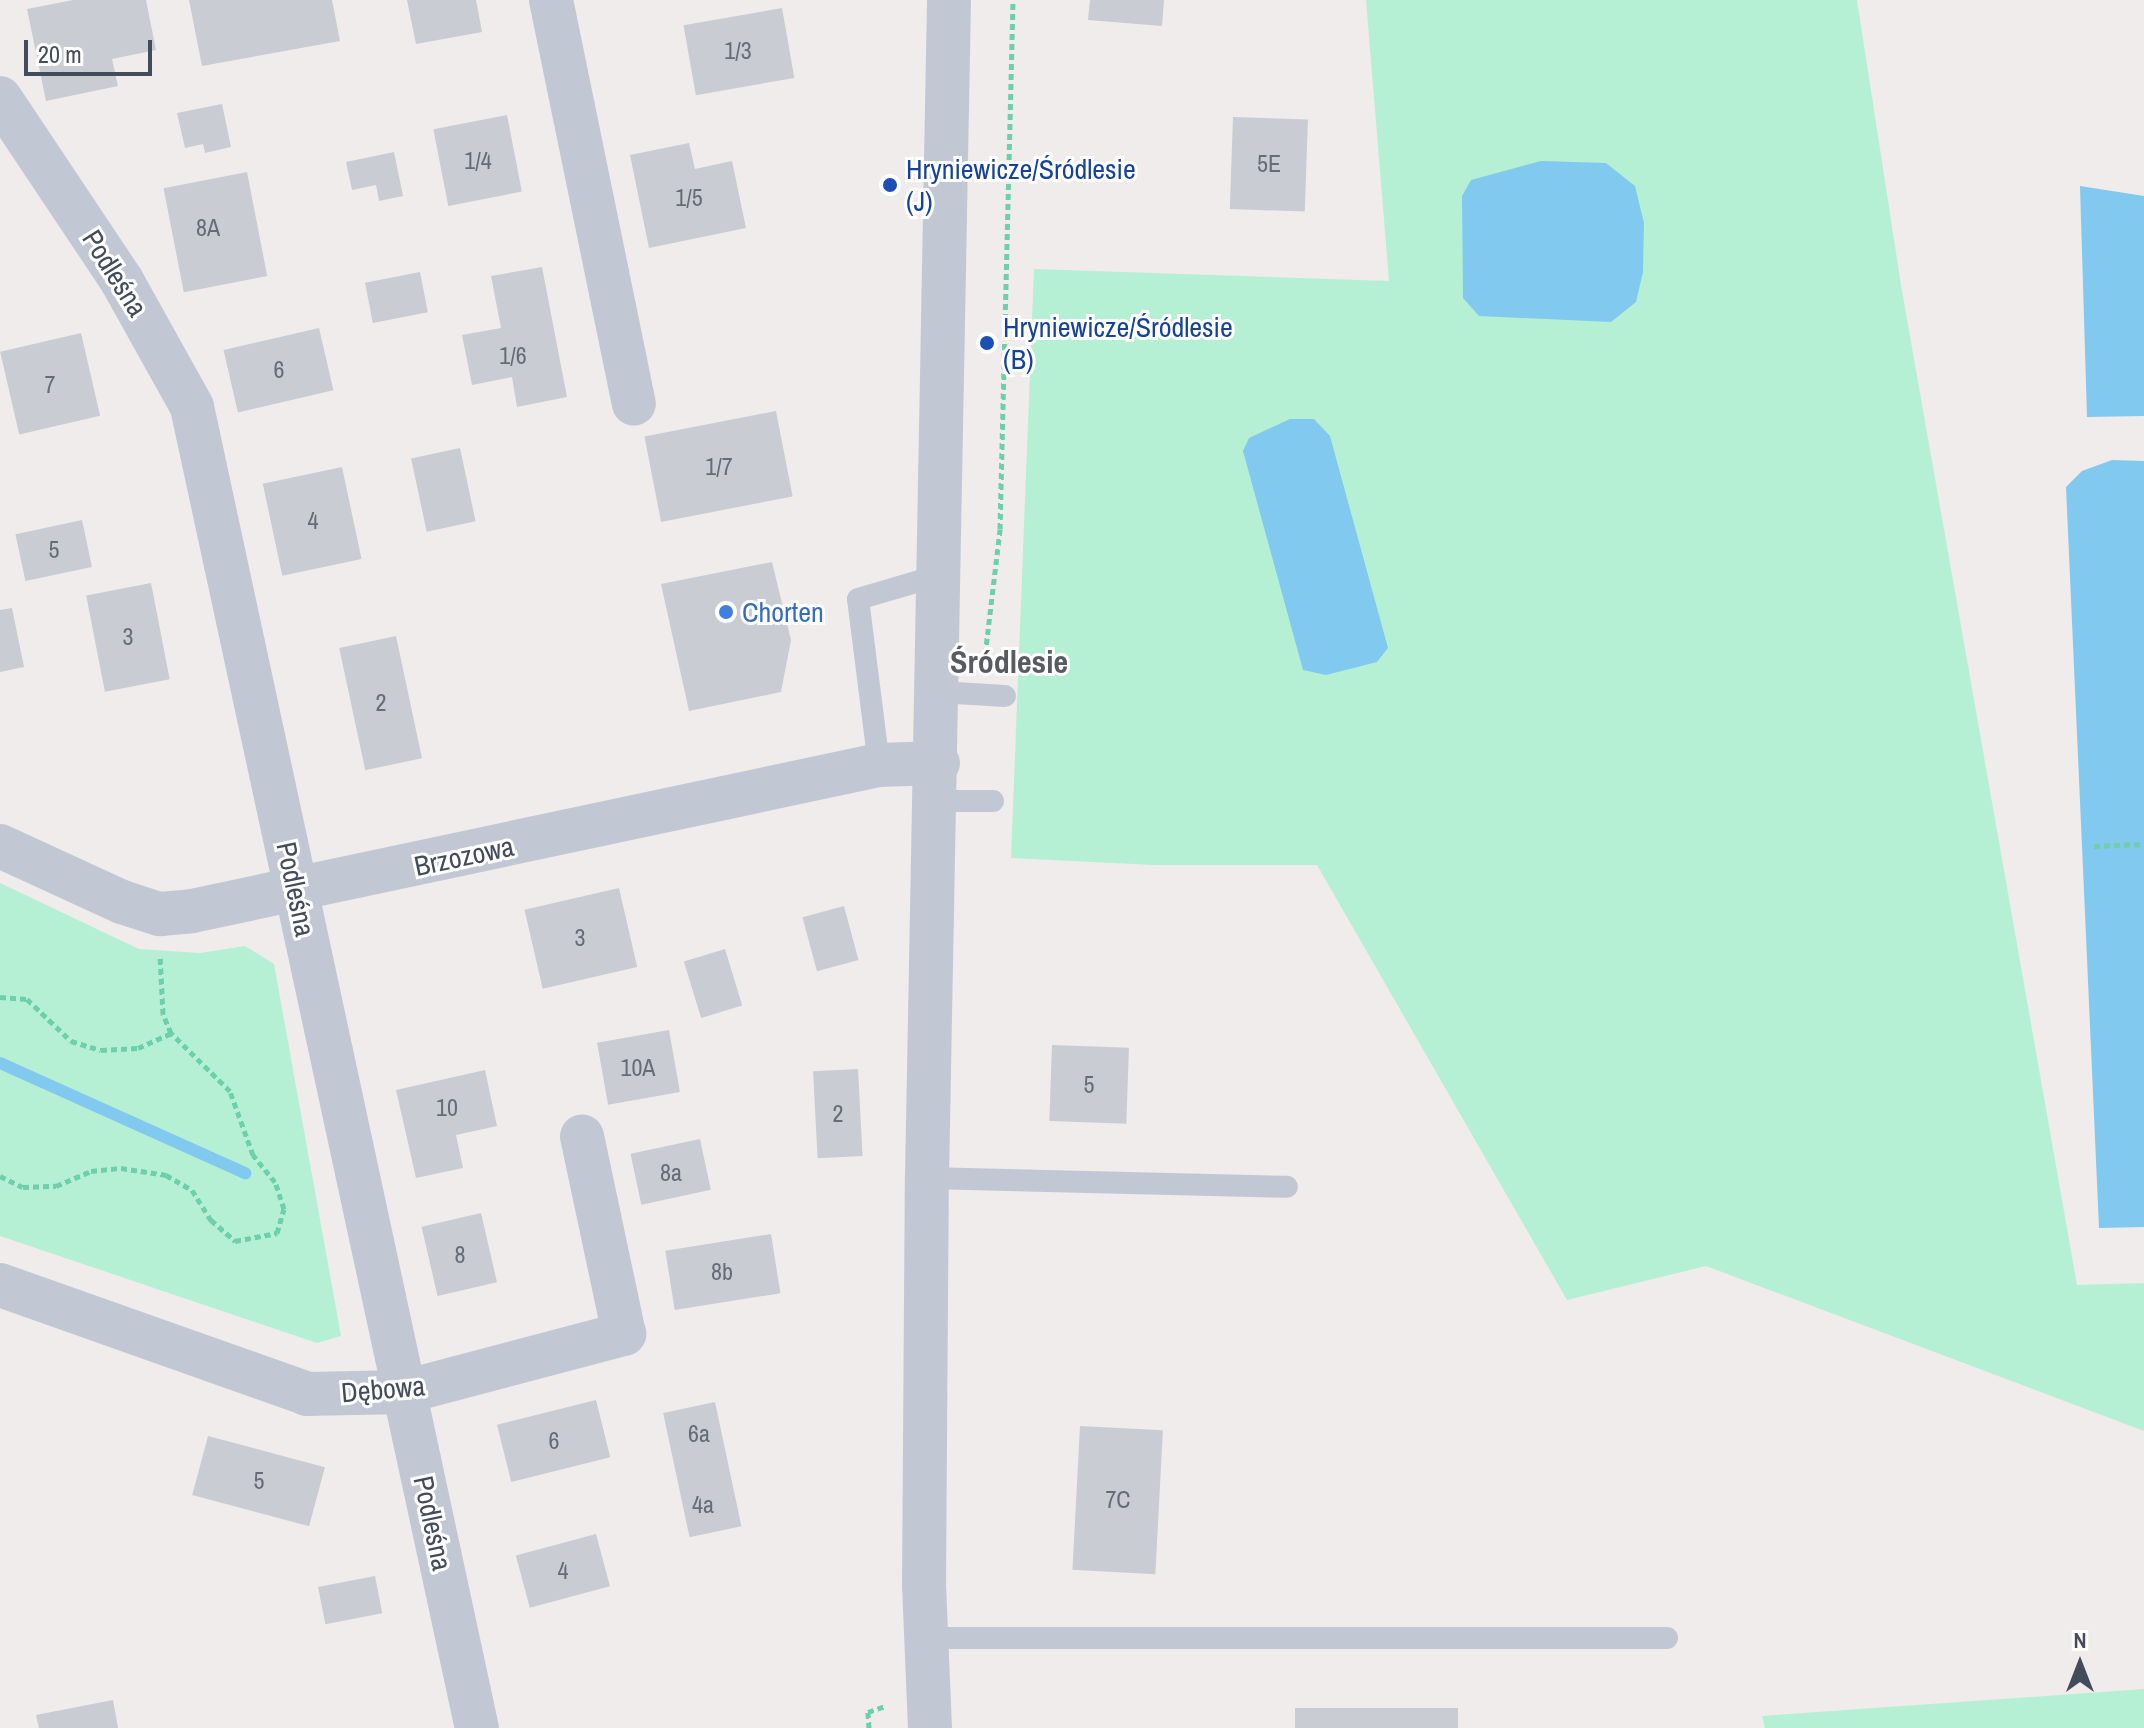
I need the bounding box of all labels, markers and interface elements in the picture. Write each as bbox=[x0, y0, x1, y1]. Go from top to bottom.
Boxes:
scale bar bbox=[28, 24, 156, 74]
house number: 1/3 bbox=[724, 37, 752, 65]
text: 20 m bbox=[38, 38, 82, 70]
house number: 1/4 bbox=[464, 147, 492, 175]
house number: 5E bbox=[1257, 150, 1281, 178]
place label: Hryniewicze/Śródlesie (J) bbox=[906, 152, 1136, 218]
marker: Hryniewicze/Śródlesie (J) bbox=[881, 176, 899, 194]
house number: 1/5 bbox=[675, 184, 703, 212]
house number: 8A bbox=[196, 214, 220, 242]
street label: Podleśna bbox=[75, 224, 155, 322]
place label: Hryniewicze/Śródlesie (B) bbox=[1003, 310, 1233, 376]
marker: Hryniewicze/Śródlesie (B) bbox=[978, 334, 996, 352]
house number: 1/6 bbox=[499, 342, 527, 370]
house number: 6 bbox=[274, 356, 284, 384]
house number: 7 bbox=[45, 371, 55, 399]
house number: 1/7 bbox=[705, 453, 733, 481]
house number: 4 bbox=[308, 507, 318, 535]
house number: 5 bbox=[49, 536, 59, 564]
place label: Chorten bbox=[742, 595, 824, 629]
marker: Chorten bbox=[717, 603, 735, 621]
house number: 3 bbox=[123, 623, 133, 651]
district label: Śródlesie bbox=[950, 643, 1068, 681]
house number: 2 bbox=[376, 689, 386, 717]
street label: Brzozowa bbox=[411, 829, 517, 883]
street label: Podleśna bbox=[270, 839, 322, 939]
house number: 3 bbox=[575, 924, 585, 952]
house number: 10A bbox=[620, 1054, 656, 1082]
house number: 5 bbox=[1084, 1071, 1094, 1099]
house number: 10 bbox=[436, 1094, 458, 1122]
house number: 2 bbox=[833, 1100, 843, 1128]
house number: 8a bbox=[660, 1159, 682, 1187]
house number: 8 bbox=[455, 1241, 465, 1269]
house number: 8b bbox=[711, 1258, 733, 1286]
street label: Dębowa bbox=[340, 1369, 426, 1409]
house number: 6a bbox=[688, 1420, 710, 1448]
house number: 6 bbox=[549, 1427, 559, 1455]
house number: 5 bbox=[254, 1467, 264, 1495]
street label: Podleśna bbox=[407, 1473, 459, 1573]
house number: 7C bbox=[1105, 1486, 1131, 1514]
house number: 4a bbox=[692, 1491, 714, 1519]
house number: 4 bbox=[558, 1557, 568, 1585]
north arrow bbox=[2040, 1624, 2120, 1704]
text: N bbox=[2073, 1625, 2087, 1655]

